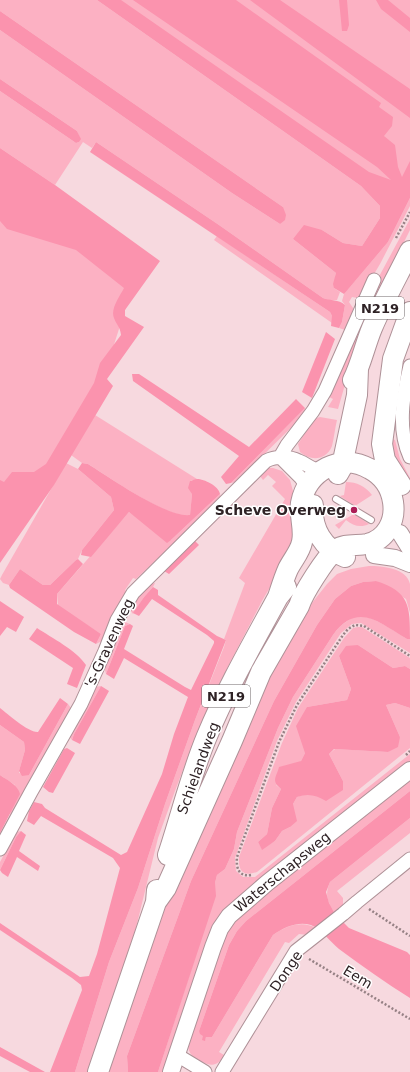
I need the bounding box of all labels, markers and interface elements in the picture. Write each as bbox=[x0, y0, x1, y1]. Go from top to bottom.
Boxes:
road number: N219 bbox=[356, 297, 404, 319]
place label: Scheve Overweg bbox=[215, 502, 346, 518]
marker: Scheve Overweg bbox=[349, 505, 359, 515]
street label: 's-Gravenweg bbox=[81, 596, 137, 690]
road number: N219 bbox=[202, 685, 250, 707]
street label: Schielandweg bbox=[174, 720, 222, 816]
street label: Waterschapsweg bbox=[231, 828, 333, 916]
street label: Donge bbox=[267, 948, 305, 994]
street label: Eem bbox=[341, 962, 375, 992]

